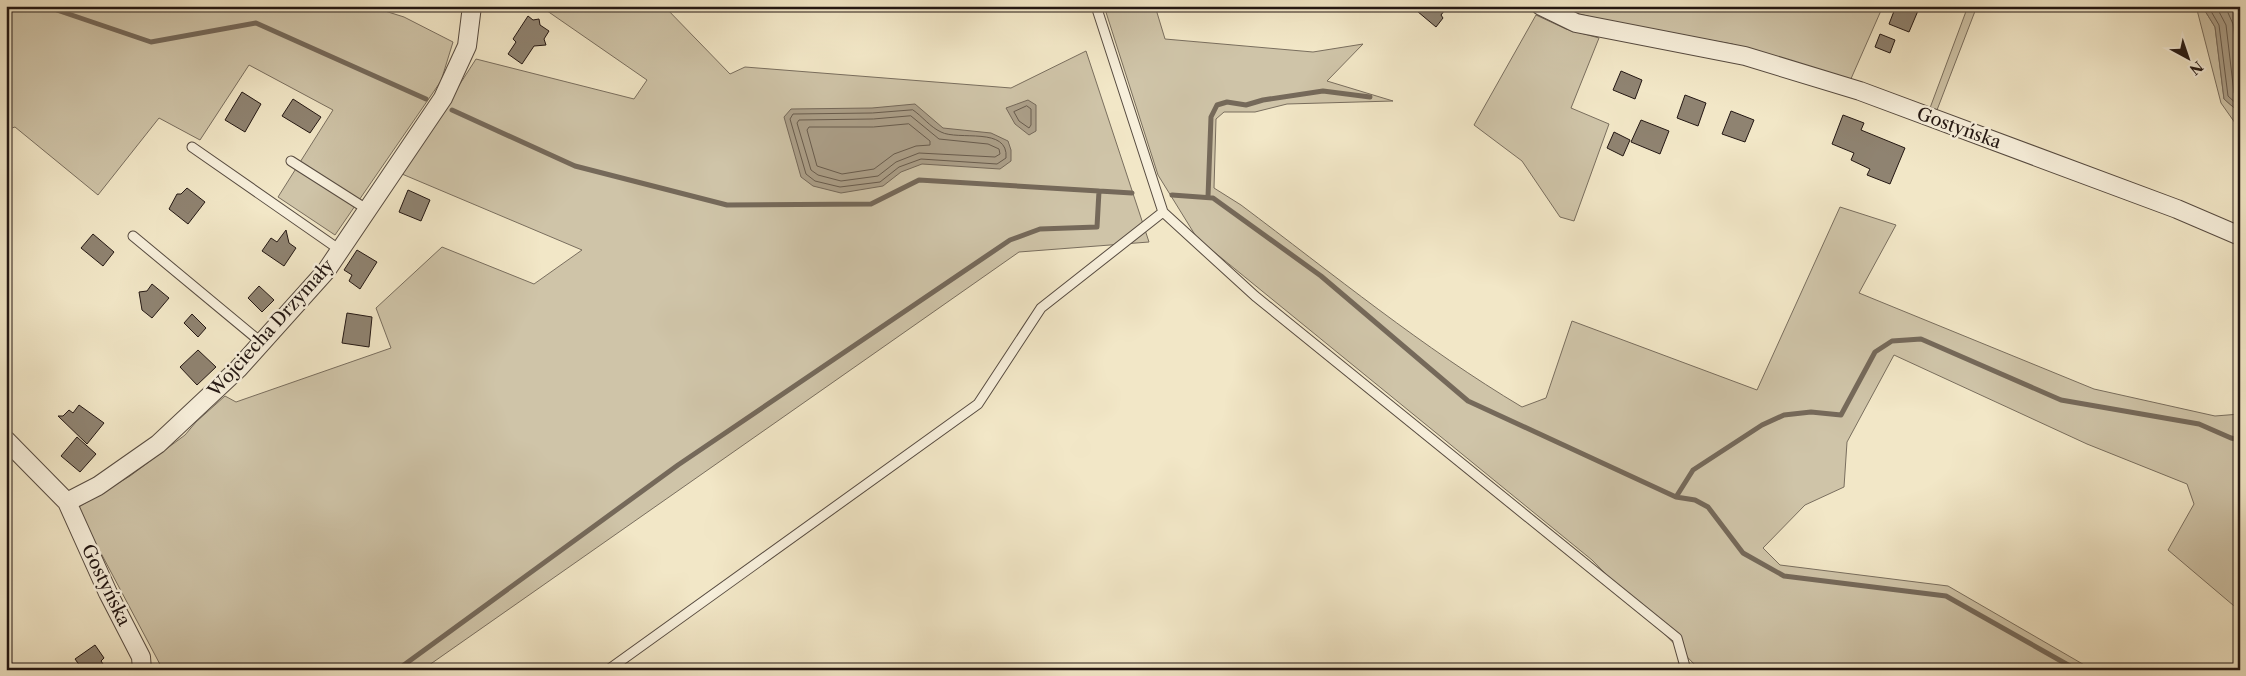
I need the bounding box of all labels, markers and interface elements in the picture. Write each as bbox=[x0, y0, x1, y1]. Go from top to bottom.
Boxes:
north arrow bbox=[2164, 32, 2214, 82]
text: N bbox=[2186, 57, 2207, 79]
street label: Gostyńska bbox=[1914, 103, 2005, 154]
street label: Wojciecha Drzymały bbox=[203, 254, 339, 402]
street label: Gostyńska bbox=[77, 541, 135, 630]

